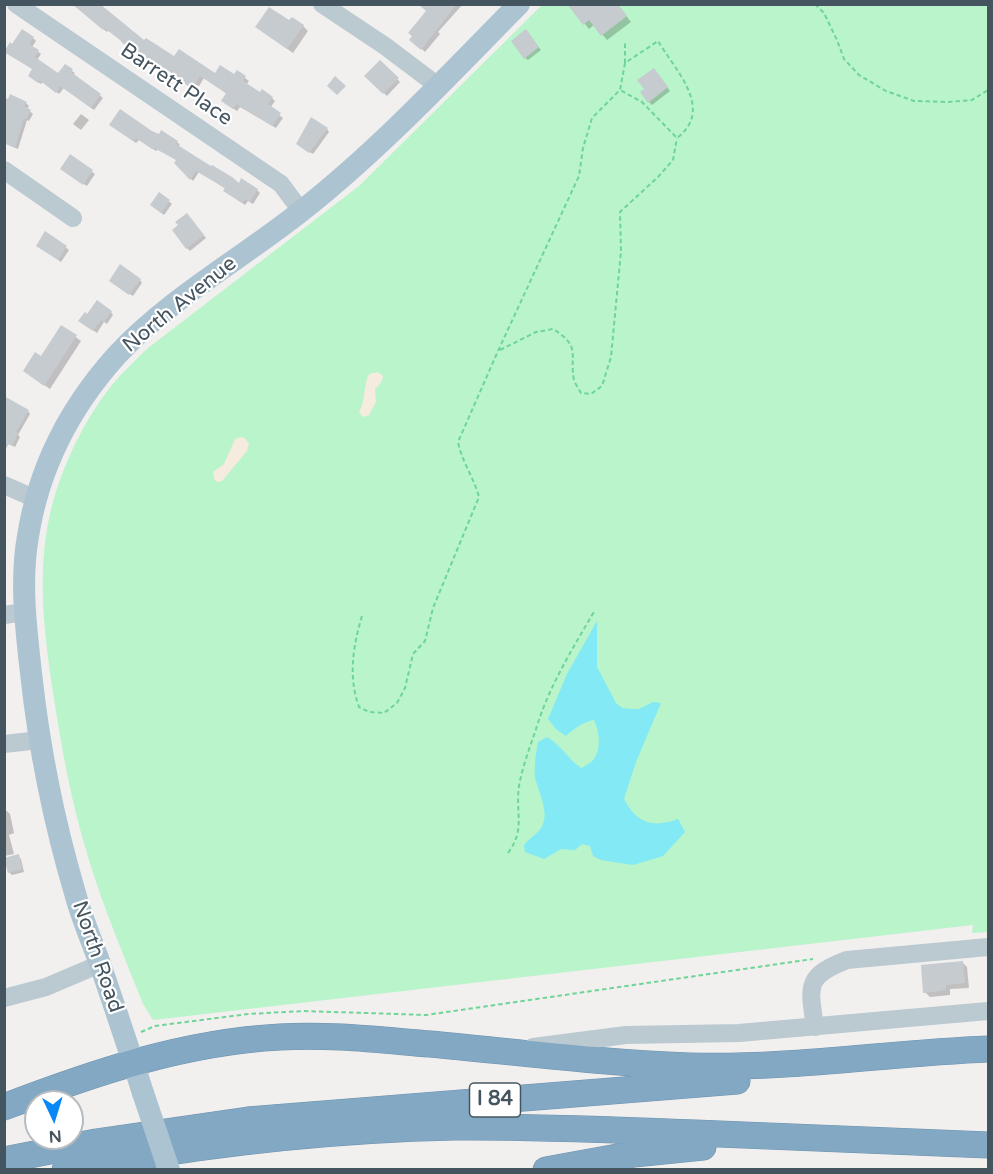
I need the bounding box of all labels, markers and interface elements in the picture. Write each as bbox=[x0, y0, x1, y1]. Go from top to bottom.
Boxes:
street label: Barrett Place bbox=[115, 38, 237, 132]
street label: North Avenue bbox=[118, 252, 242, 358]
street label: North Road bbox=[66, 898, 128, 1016]
road number: I 84 bbox=[470, 1083, 520, 1117]
north arrow bbox=[24, 1090, 84, 1150]
text: N bbox=[48, 1126, 62, 1146]

